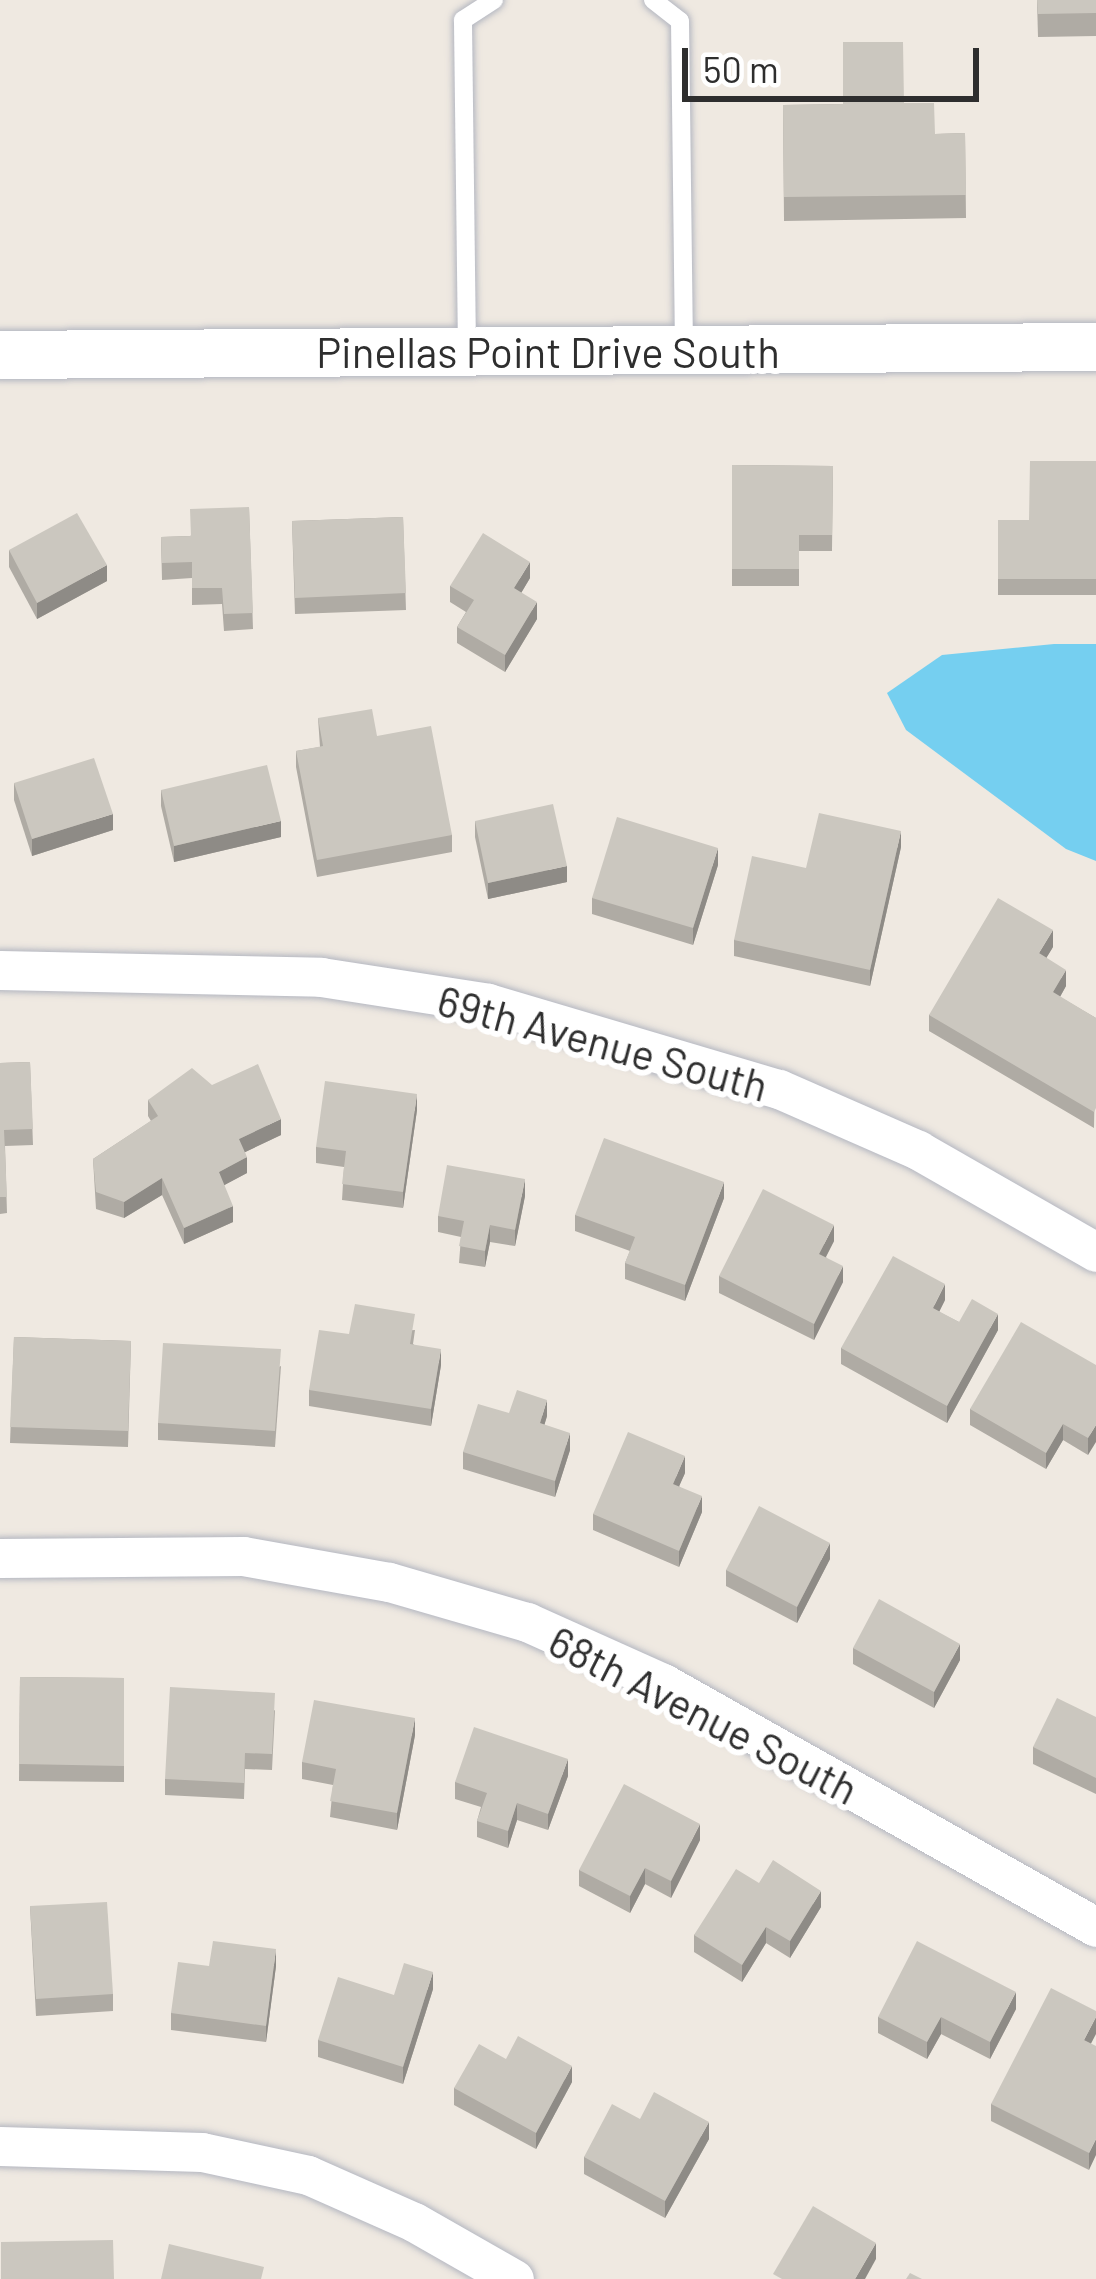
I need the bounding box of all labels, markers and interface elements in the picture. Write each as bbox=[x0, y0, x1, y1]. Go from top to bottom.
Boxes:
scale bar bbox=[688, 24, 985, 98]
text: 50 m bbox=[703, 47, 779, 90]
street label: Pinellas Point Drive South bbox=[316, 326, 780, 376]
street label: 69th Avenue South bbox=[432, 974, 774, 1110]
street label: 68th Avenue South bbox=[541, 1614, 867, 1814]

